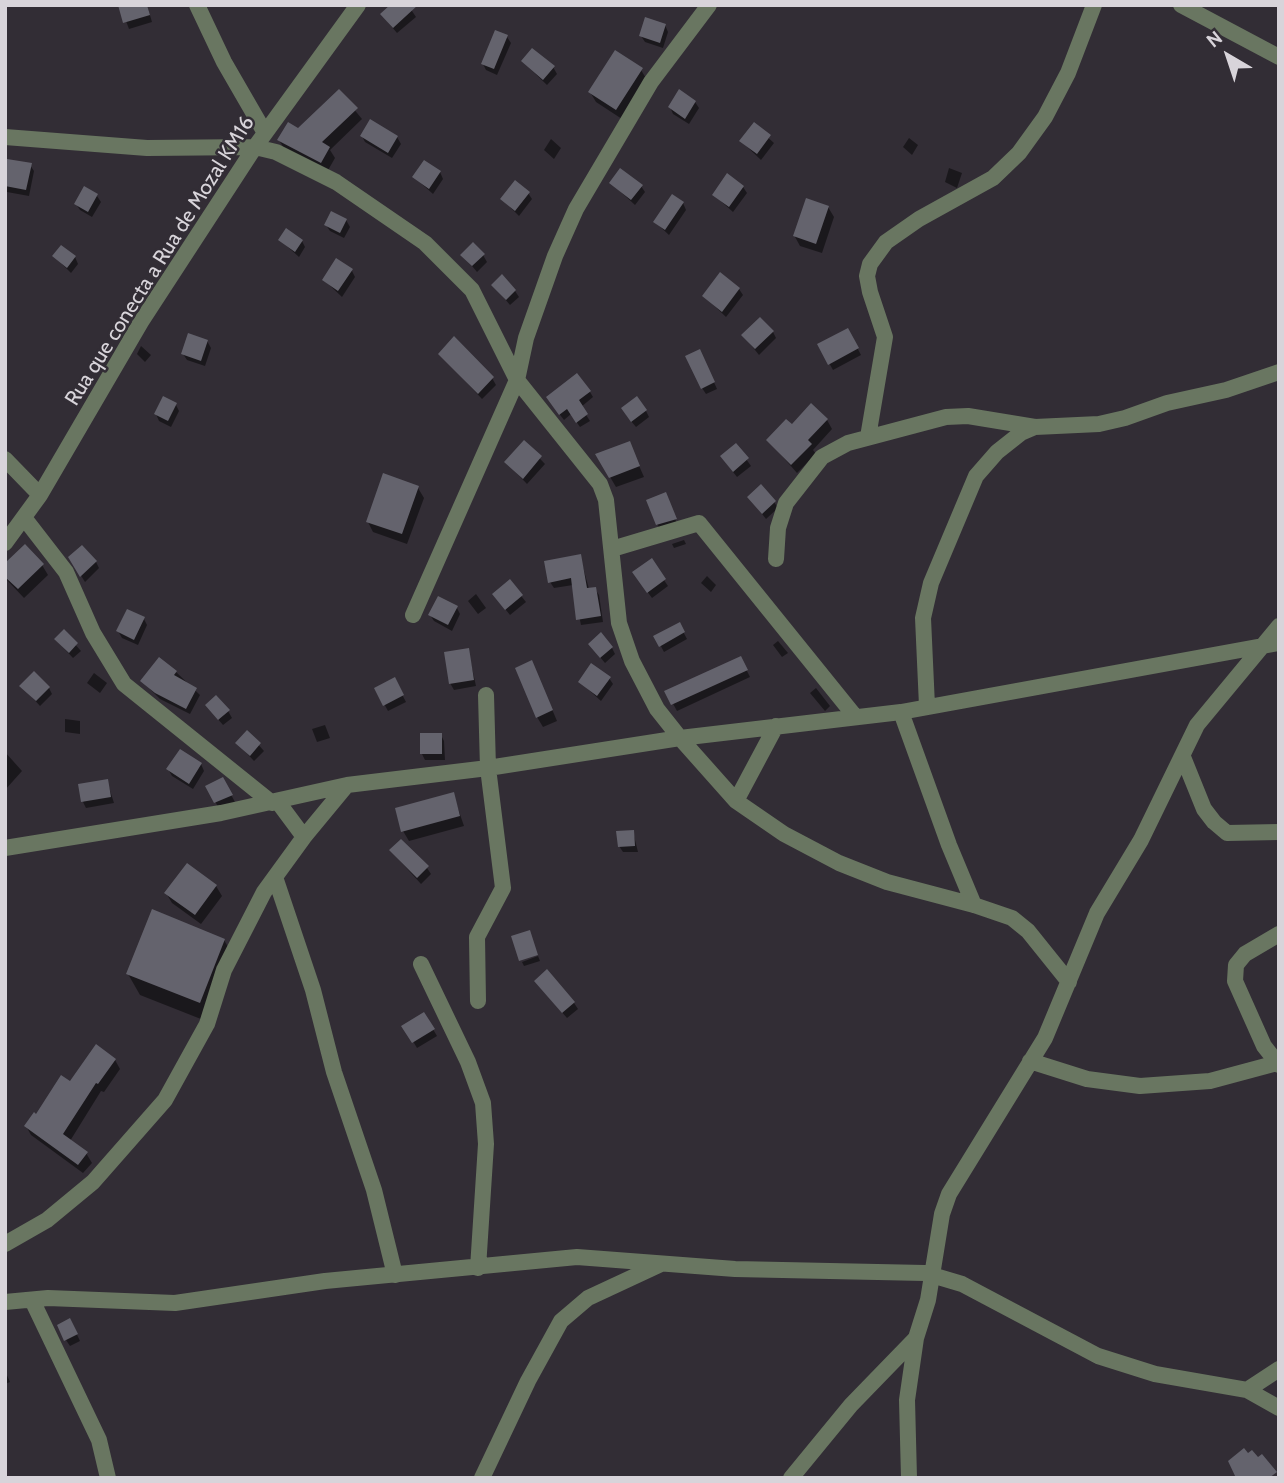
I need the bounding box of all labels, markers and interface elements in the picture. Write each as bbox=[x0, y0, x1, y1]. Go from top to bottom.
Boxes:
north arrow bbox=[1193, 21, 1263, 91]
text: N bbox=[1202, 26, 1227, 52]
street label: Rua que conecta a Rua de Mozal KM16 bbox=[60, 112, 260, 410]

